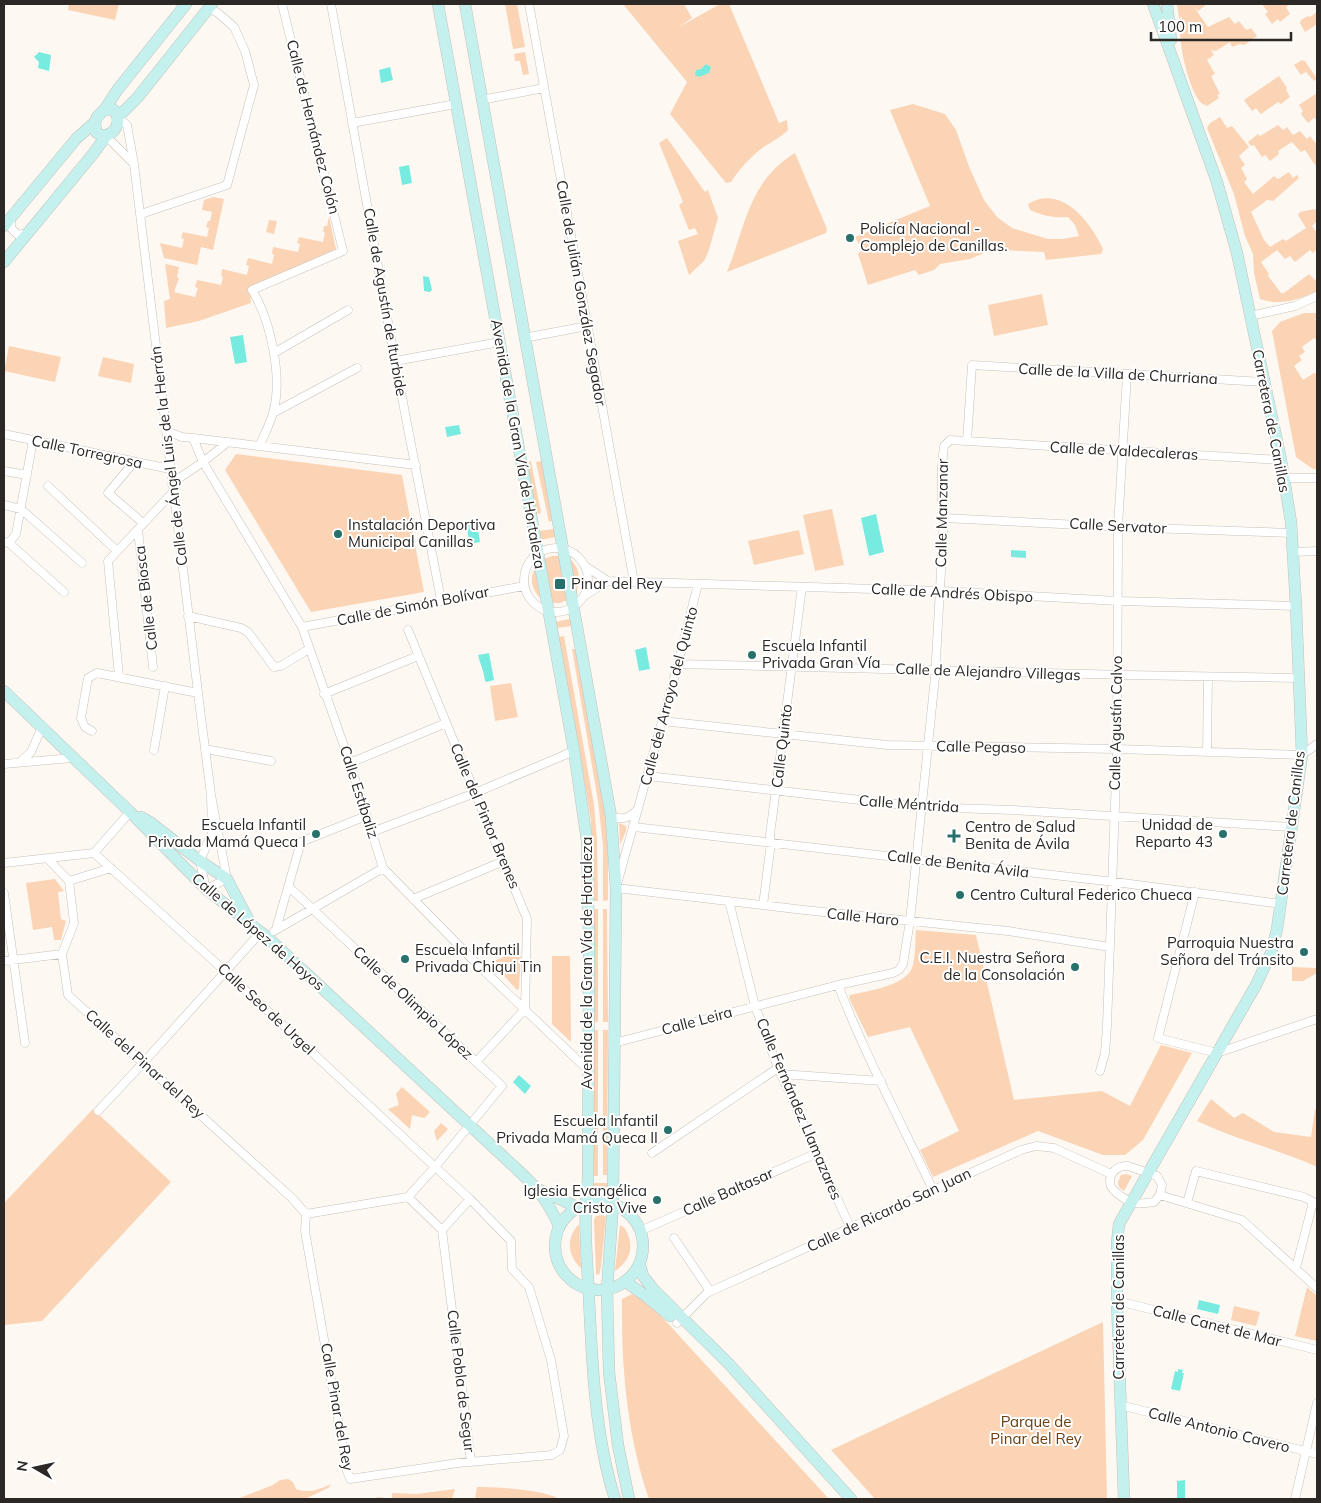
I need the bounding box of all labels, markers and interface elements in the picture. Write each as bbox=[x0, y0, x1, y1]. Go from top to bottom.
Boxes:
scale bar bbox=[1151, 10, 1291, 42]
text: 100 m bbox=[1158, 17, 1202, 36]
street label: Calle de Hernández Colón bbox=[283, 38, 344, 216]
street label: Calle de Julián González Segador bbox=[552, 179, 611, 408]
street label: Calle de Agustín de Iturbide bbox=[360, 206, 411, 398]
place label: Policía Nacional - Complejo de Canillas. bbox=[860, 219, 1008, 255]
marker: Policía Nacional - Complejo de Canillas. bbox=[844, 232, 856, 244]
street label: Avenida de la Gran Vía de Hortaleza bbox=[487, 318, 550, 570]
street label: Calle de Ángel Luis de la Herrán bbox=[146, 345, 191, 567]
street label: Carretera de Canillas bbox=[1248, 348, 1295, 494]
street label: Calle de la Villa de Churriana bbox=[1018, 359, 1218, 388]
street label: Calle Torregrosa bbox=[30, 430, 144, 473]
street label: Calle de Valdecaleras bbox=[1049, 437, 1199, 464]
street label: Calle Manzanar bbox=[931, 458, 952, 568]
street label: Calle Servator bbox=[1069, 513, 1168, 538]
place label: Instalación Deportiva Municipal Canillas bbox=[348, 515, 496, 551]
marker: Instalación Deportiva Municipal Canillas bbox=[332, 528, 344, 540]
street label: Calle de Biosca bbox=[130, 545, 161, 652]
place label: Pinar del Rey bbox=[571, 574, 662, 593]
marker: Pinar del Rey bbox=[553, 577, 567, 591]
street label: Calle de Andrés Obispo bbox=[871, 579, 1033, 606]
street label: Calle de Simón Bolívar bbox=[335, 581, 491, 630]
street label: Calle del Arroyo del Quinto bbox=[635, 604, 702, 787]
place label: Escuela Infantil Privada Gran Vía bbox=[762, 636, 880, 672]
marker: Escuela Infantil Privada Gran Vía bbox=[746, 649, 758, 661]
street label: Calle Agustín Calvo bbox=[1105, 655, 1126, 791]
street label: Calle de Alejandro Villegas bbox=[895, 659, 1081, 684]
street label: Calle Quinto bbox=[767, 703, 796, 789]
street label: Calle Pegaso bbox=[936, 736, 1026, 757]
street label: Calle del Pintor Brenes bbox=[446, 740, 525, 891]
street label: Calle Estíbaliz bbox=[336, 743, 383, 841]
street label: Carretera de Canillas bbox=[1272, 750, 1309, 896]
street label: Calle Méntrida bbox=[858, 791, 960, 816]
place label: Escuela Infantil Privada Mamá Queca I bbox=[148, 815, 306, 851]
place label: Unidad de Reparto 43 bbox=[1135, 815, 1213, 851]
place label: Centro de Salud Benita de Ávila bbox=[965, 817, 1075, 853]
marker: Escuela Infantil Privada Mamá Queca I bbox=[310, 828, 322, 840]
marker: Unidad de Reparto 43 bbox=[1217, 828, 1229, 840]
marker: Centro de Salud Benita de Ávila bbox=[947, 829, 961, 843]
street label: Avenida de la Gran Vía de Hortaleza bbox=[577, 836, 596, 1090]
street label: Calle de Benita Ávila bbox=[886, 845, 1030, 882]
street label: Calle de López de Hoyos bbox=[188, 869, 329, 994]
place label: Centro Cultural Federico Chueca bbox=[970, 885, 1192, 904]
marker: Centro Cultural Federico Chueca bbox=[954, 889, 966, 901]
street label: Calle Haro bbox=[826, 903, 900, 930]
place label: Parroquia Nuestra Señora del Tránsito bbox=[1160, 933, 1294, 969]
place label: Escuela Infantil Privada Chiqui Tin bbox=[415, 940, 542, 976]
street label: Calle de Olimpio López bbox=[349, 942, 478, 1064]
marker: Parroquia Nuestra Señora del Tránsito bbox=[1298, 946, 1310, 958]
place label: C.E.I. Nuestra Señora de la Consolación bbox=[919, 948, 1065, 984]
marker: Escuela Infantil Privada Chiqui Tin bbox=[399, 953, 411, 965]
street label: Calle Seo de Urgel bbox=[214, 959, 319, 1059]
marker: C.E.I. Nuestra Señora de la Consolación bbox=[1069, 961, 1081, 973]
street label: Calle Leira bbox=[659, 1002, 734, 1039]
street label: Calle del Pinar del Rey bbox=[82, 1005, 209, 1122]
street label: Calle Fernández Llamazares bbox=[752, 1015, 846, 1203]
place label: Escuela Infantil Privada Mamá Queca II bbox=[496, 1111, 658, 1147]
marker: Escuela Infantil Privada Mamá Queca II bbox=[662, 1124, 674, 1136]
street label: Calle Baltasar bbox=[680, 1163, 777, 1220]
street label: Calle de Ricardo San Juan bbox=[804, 1163, 974, 1256]
place label: Iglesia Evangélica Cristo Vive bbox=[523, 1181, 647, 1217]
marker: Iglesia Evangélica Cristo Vive bbox=[651, 1194, 663, 1206]
street label: Carretera de Canillas bbox=[1109, 1234, 1128, 1380]
street label: Calle Canet de Mar bbox=[1151, 1300, 1284, 1351]
street label: Calle Pobla de Segur bbox=[443, 1309, 480, 1454]
street label: Calle Pinar del Rey bbox=[317, 1341, 358, 1472]
street label: Calle Antonio Cavero bbox=[1146, 1403, 1292, 1456]
park label: Parque de Pinar del Rey bbox=[990, 1412, 1082, 1448]
north arrow bbox=[10, 1443, 60, 1493]
text: N bbox=[12, 1459, 32, 1473]

